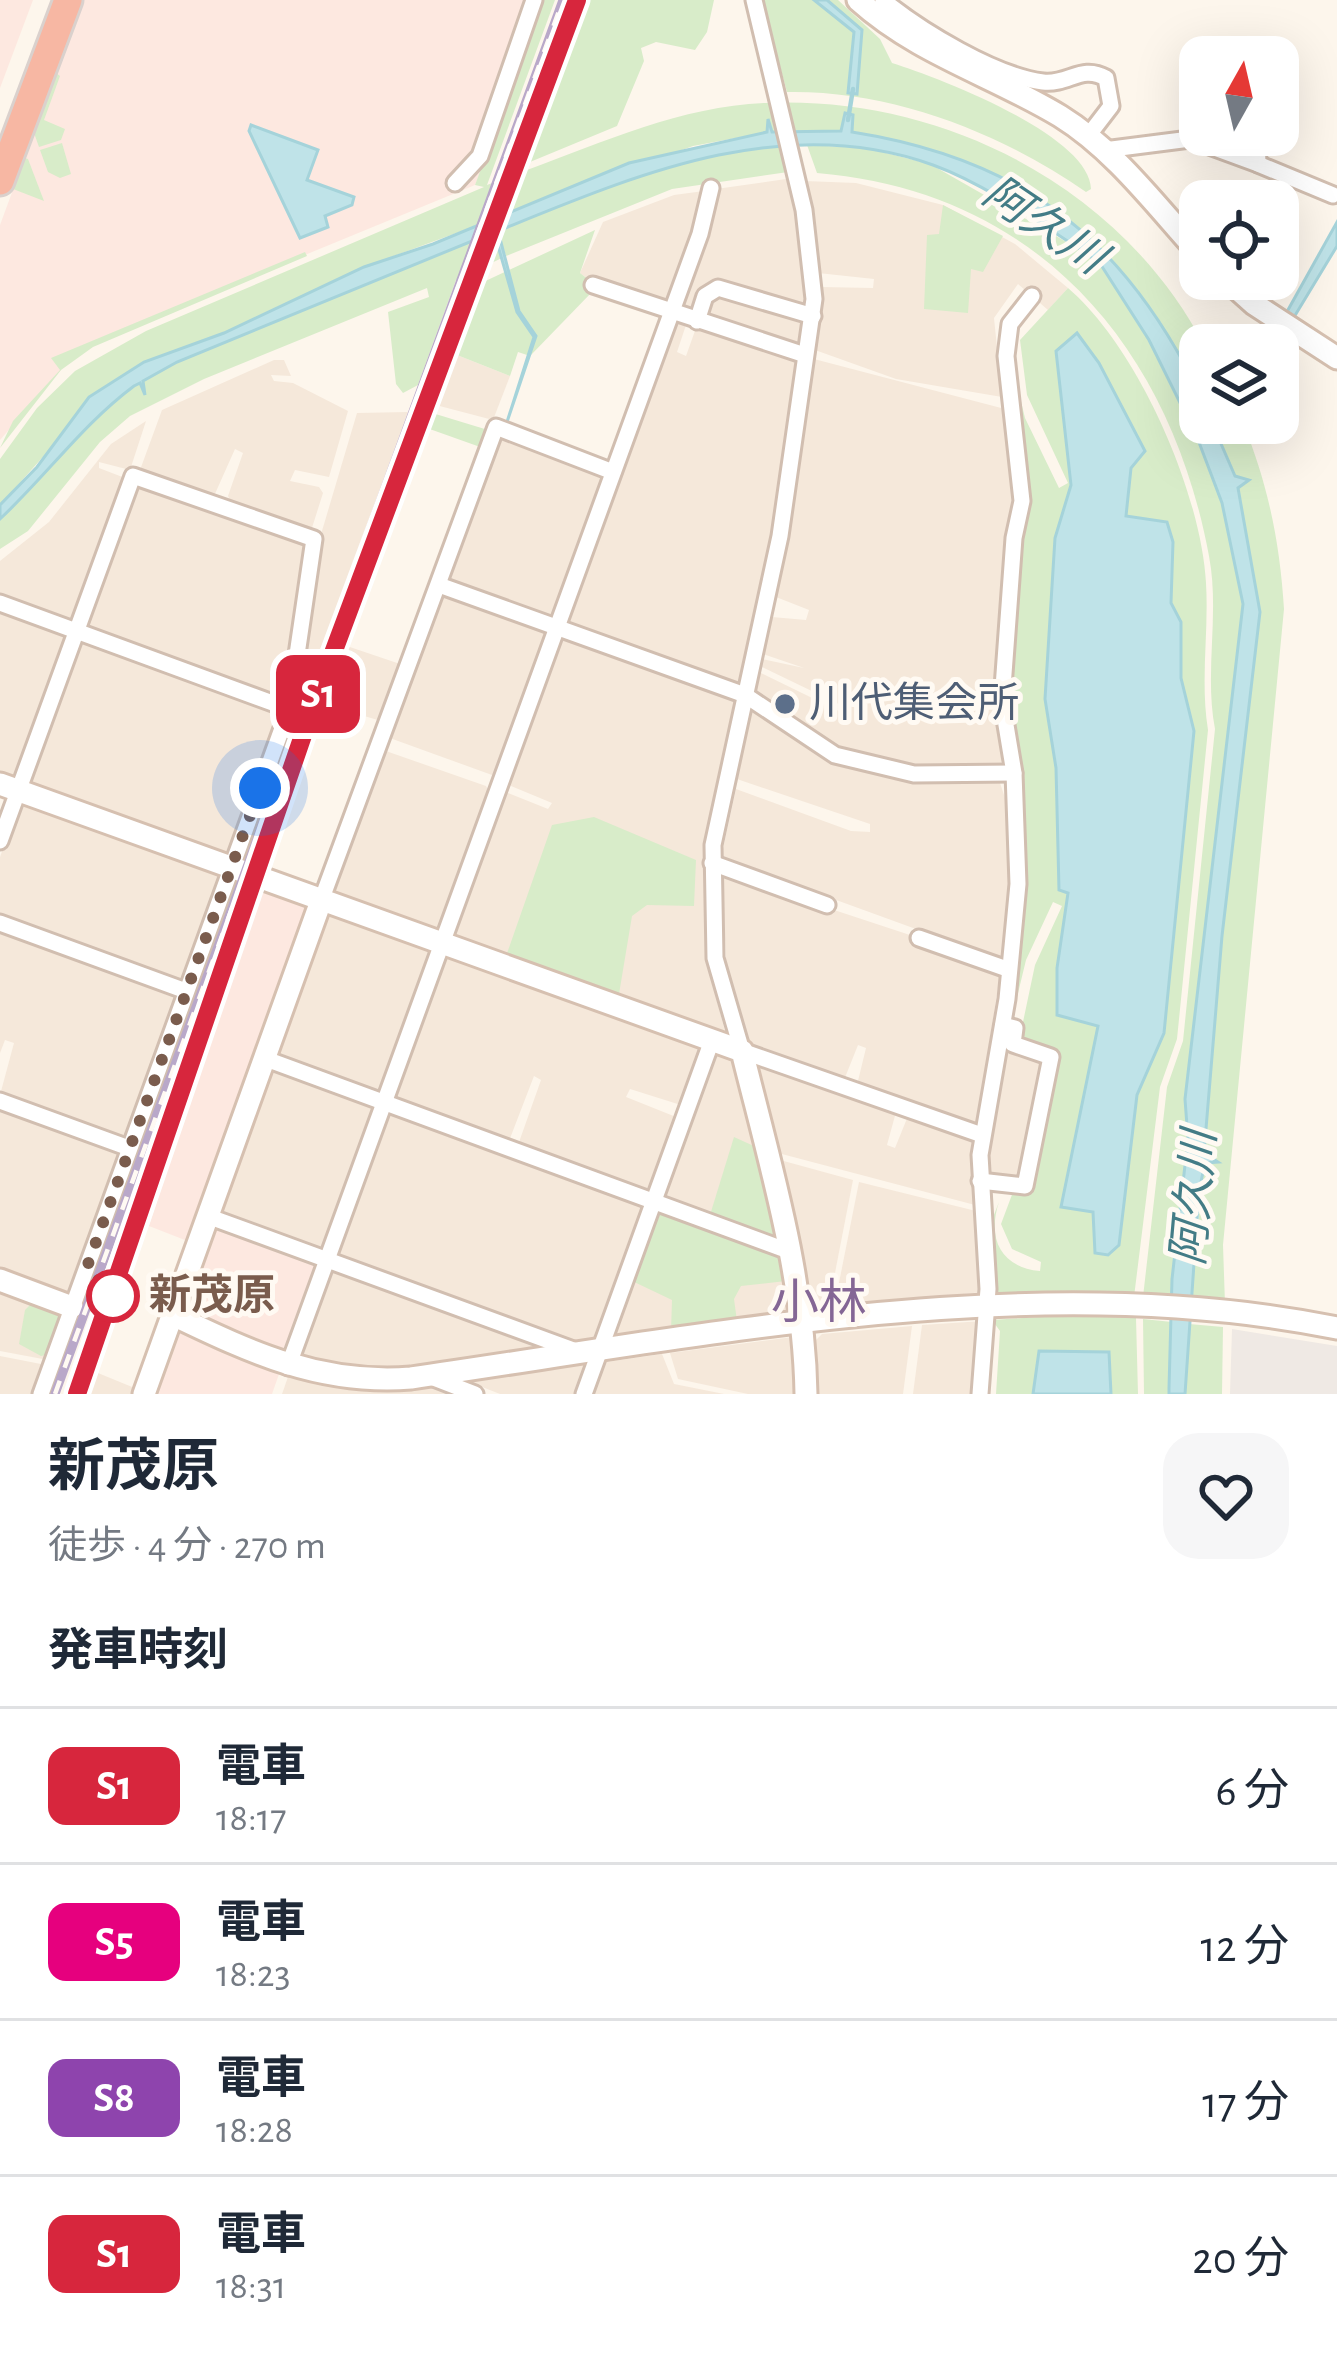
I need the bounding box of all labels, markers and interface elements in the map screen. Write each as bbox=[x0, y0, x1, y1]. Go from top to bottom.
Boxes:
north arrow bbox=[1179, 36, 1299, 156]
map controls bbox=[1179, 36, 1299, 444]
water label: 阿久川 bbox=[975, 168, 1117, 285]
button: locate bbox=[1179, 180, 1299, 300]
button: layers bbox=[1179, 324, 1299, 444]
line badge: S1 bbox=[264, 655, 372, 733]
text: S1 bbox=[300, 673, 336, 715]
place label: 川代集会所 bbox=[809, 681, 1019, 725]
marker: 川代集会所 bbox=[772, 691, 798, 717]
your location bbox=[230, 758, 290, 818]
water label: 阿久川 bbox=[1165, 1125, 1224, 1267]
marker: 新茂原 bbox=[88, 1271, 138, 1321]
place label: 新茂原 bbox=[149, 1273, 275, 1317]
district label: 小林 bbox=[771, 1277, 867, 1328]
button: heart bbox=[1163, 1433, 1289, 1559]
text: 新茂原 bbox=[48, 1439, 219, 1496]
text: 徒歩 · 4 分 · 270 m bbox=[48, 1527, 326, 1566]
text: 発車時刻 bbox=[48, 1629, 228, 1674]
text: 電車 bbox=[216, 1745, 306, 1790]
text: S1 bbox=[96, 1765, 132, 1807]
text: 6 分 bbox=[1215, 1769, 1289, 1814]
text: 18:17 bbox=[216, 1799, 287, 1838]
text: 電車 bbox=[216, 1901, 306, 1946]
text: S5 bbox=[94, 1921, 134, 1963]
text: 12 分 bbox=[1201, 1925, 1289, 1970]
text: 18:23 bbox=[216, 1955, 291, 1994]
text: 電車 bbox=[216, 2057, 306, 2102]
text: S8 bbox=[93, 2077, 135, 2119]
text: 17 分 bbox=[1202, 2081, 1289, 2126]
text: 18:28 bbox=[216, 2111, 293, 2150]
text: 電車 bbox=[216, 2213, 306, 2258]
text: S1 bbox=[96, 2233, 132, 2275]
text: 20 分 bbox=[1192, 2237, 1289, 2282]
text: 18:31 bbox=[216, 2267, 286, 2306]

